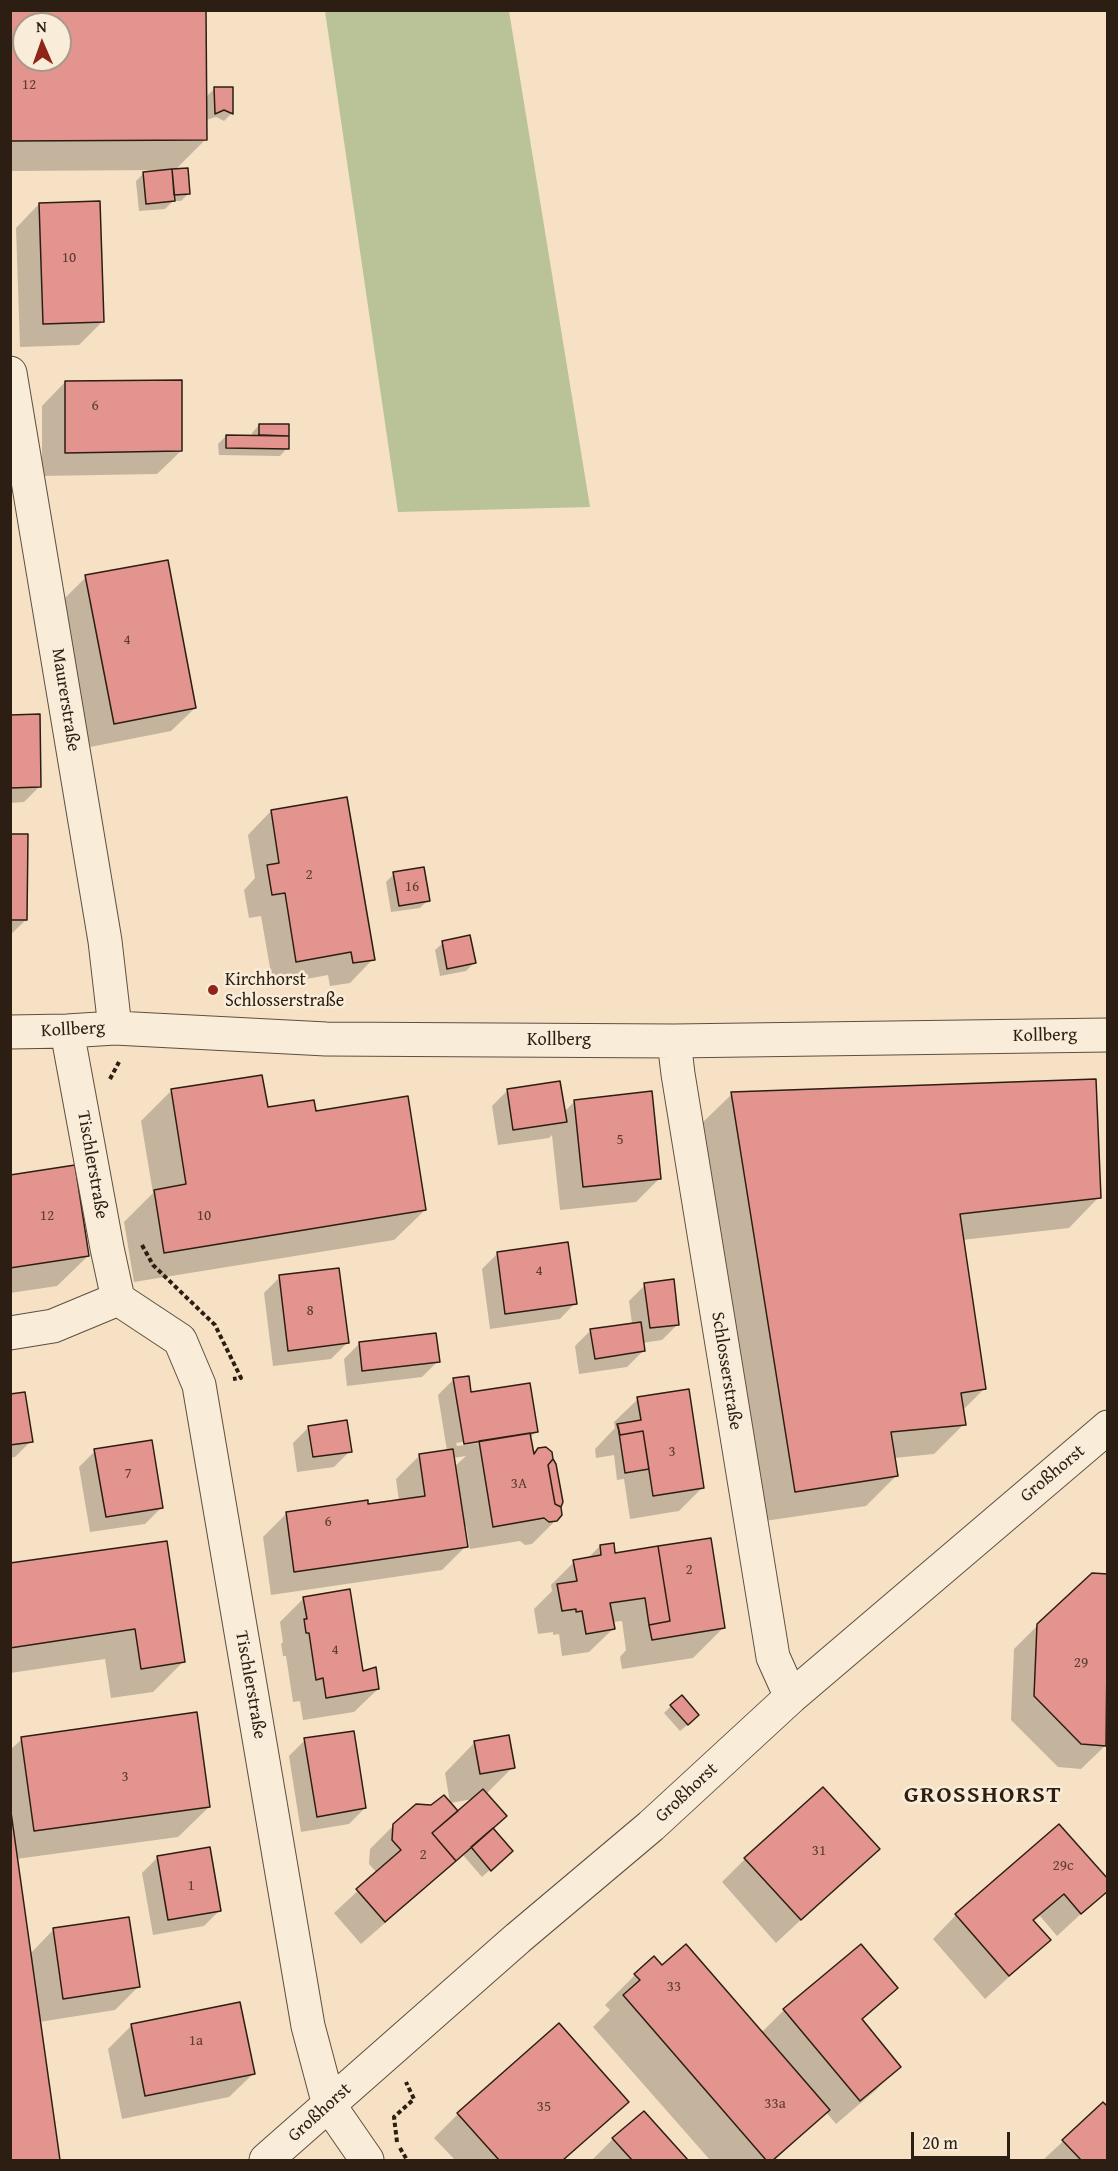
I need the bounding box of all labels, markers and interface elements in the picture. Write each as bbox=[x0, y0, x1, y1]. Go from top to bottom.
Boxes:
north arrow bbox=[12, 12, 72, 72]
text: N bbox=[36, 14, 47, 38]
house number: 12 bbox=[22, 76, 36, 94]
house number: 10 bbox=[62, 249, 76, 267]
house number: 6 bbox=[91, 397, 99, 415]
house number: 4 bbox=[123, 631, 131, 649]
street label: Maurerstraße bbox=[46, 647, 84, 753]
house number: 2 bbox=[305, 866, 313, 884]
house number: 16 bbox=[405, 878, 419, 896]
place label: Kirchhorst Schlosserstraße bbox=[225, 969, 344, 1012]
marker: Kirchhorst Schlosserstraße bbox=[206, 983, 220, 997]
street label: Kollberg bbox=[40, 1018, 106, 1042]
street label: Kollberg bbox=[1013, 1025, 1077, 1047]
street label: Kollberg bbox=[527, 1029, 591, 1051]
street label: Tischlerstraße bbox=[72, 1109, 112, 1221]
house number: 5 bbox=[616, 1131, 624, 1149]
house number: 12 bbox=[40, 1207, 54, 1225]
house number: 10 bbox=[197, 1207, 211, 1225]
house number: 4 bbox=[535, 1262, 543, 1280]
house number: 8 bbox=[306, 1302, 314, 1320]
street label: Schlosserstraße bbox=[706, 1310, 746, 1432]
street label: Großhorst bbox=[1016, 1441, 1090, 1507]
house number: 3 bbox=[668, 1443, 676, 1461]
house number: 7 bbox=[124, 1465, 132, 1483]
house number: 3A bbox=[511, 1475, 527, 1493]
house number: 6 bbox=[324, 1513, 332, 1531]
house number: 2 bbox=[685, 1561, 693, 1579]
street label: Tischlerstraße bbox=[230, 1629, 270, 1741]
house number: 4 bbox=[331, 1641, 339, 1659]
house number: 29 bbox=[1074, 1654, 1088, 1672]
street label: Großhorst bbox=[651, 1759, 723, 1827]
house number: 3 bbox=[121, 1768, 129, 1786]
district label: GROSSHORST bbox=[904, 1782, 1062, 1810]
house number: 31 bbox=[812, 1842, 826, 1860]
house number: 2 bbox=[419, 1846, 427, 1864]
house number: 29c bbox=[1052, 1857, 1074, 1875]
house number: 1 bbox=[187, 1877, 195, 1895]
house number: 33 bbox=[667, 1978, 681, 1996]
house number: 1a bbox=[189, 2032, 203, 2050]
street label: Großhorst bbox=[284, 2079, 356, 2147]
house number: 33a bbox=[764, 2095, 786, 2113]
house number: 35 bbox=[537, 2098, 551, 2116]
scale bar bbox=[914, 2120, 1013, 2158]
text: 20 m bbox=[922, 2129, 958, 2156]

